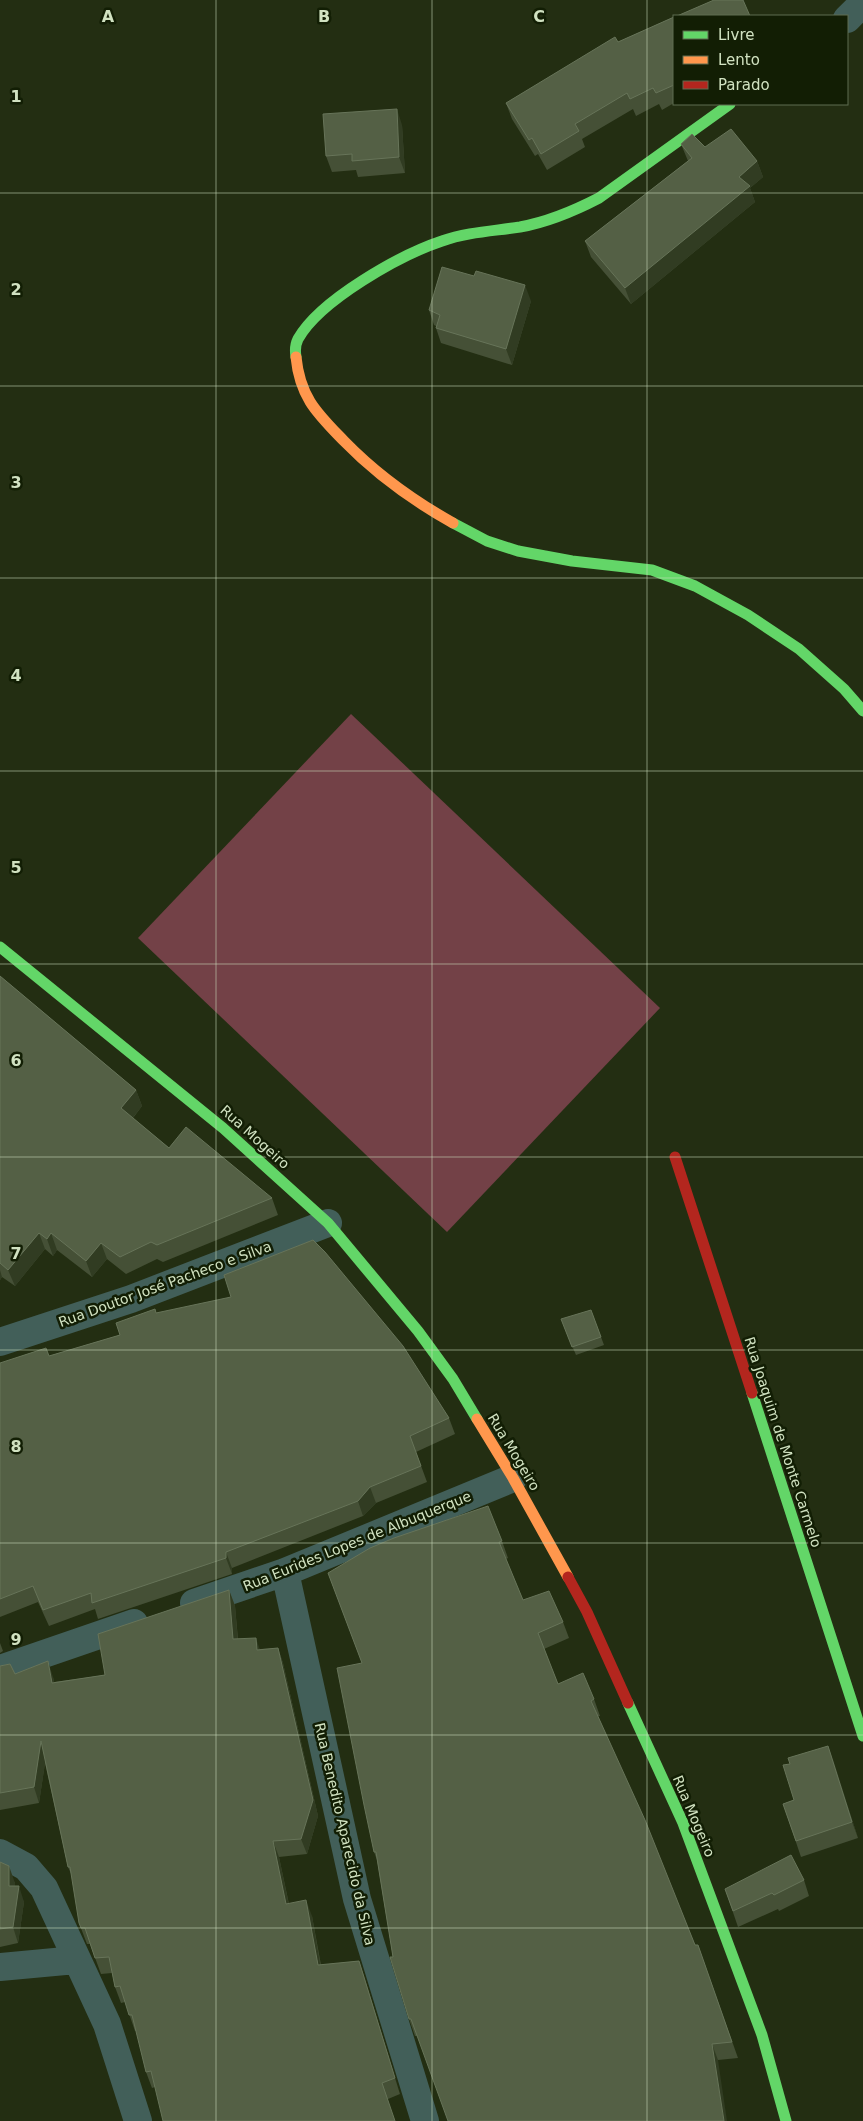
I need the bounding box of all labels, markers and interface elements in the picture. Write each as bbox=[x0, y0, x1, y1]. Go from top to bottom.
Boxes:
text: A bbox=[102, 7, 115, 26]
text: B bbox=[318, 7, 330, 26]
text: C bbox=[533, 7, 545, 26]
legend bbox=[673, 15, 848, 105]
text: Livre bbox=[718, 26, 754, 44]
text: Lento bbox=[718, 51, 760, 69]
text: Parado bbox=[718, 76, 770, 94]
text: 1 bbox=[10, 87, 22, 106]
text: 2 bbox=[10, 280, 22, 299]
text: 3 bbox=[10, 473, 22, 492]
text: 4 bbox=[10, 666, 22, 685]
text: 5 bbox=[10, 858, 22, 877]
text: 6 bbox=[10, 1051, 22, 1070]
street label: Rua Mogeiro bbox=[217, 1102, 293, 1172]
street label: Rua Doutor José Pacheco e Silva bbox=[56, 1238, 274, 1330]
text: 7 bbox=[10, 1244, 22, 1263]
street label: Rua Joaquim de Monte Carmelo bbox=[741, 1335, 825, 1549]
street label: Rua Mogeiro bbox=[485, 1411, 543, 1493]
text: 8 bbox=[10, 1437, 22, 1456]
street label: Rua Eurides Lopes de Albuquerque bbox=[241, 1488, 473, 1594]
text: 9 bbox=[10, 1630, 22, 1649]
street label: Rua Benedito Aparecido da Silva bbox=[312, 1721, 378, 1947]
street label: Rua Mogeiro bbox=[670, 1773, 718, 1859]

